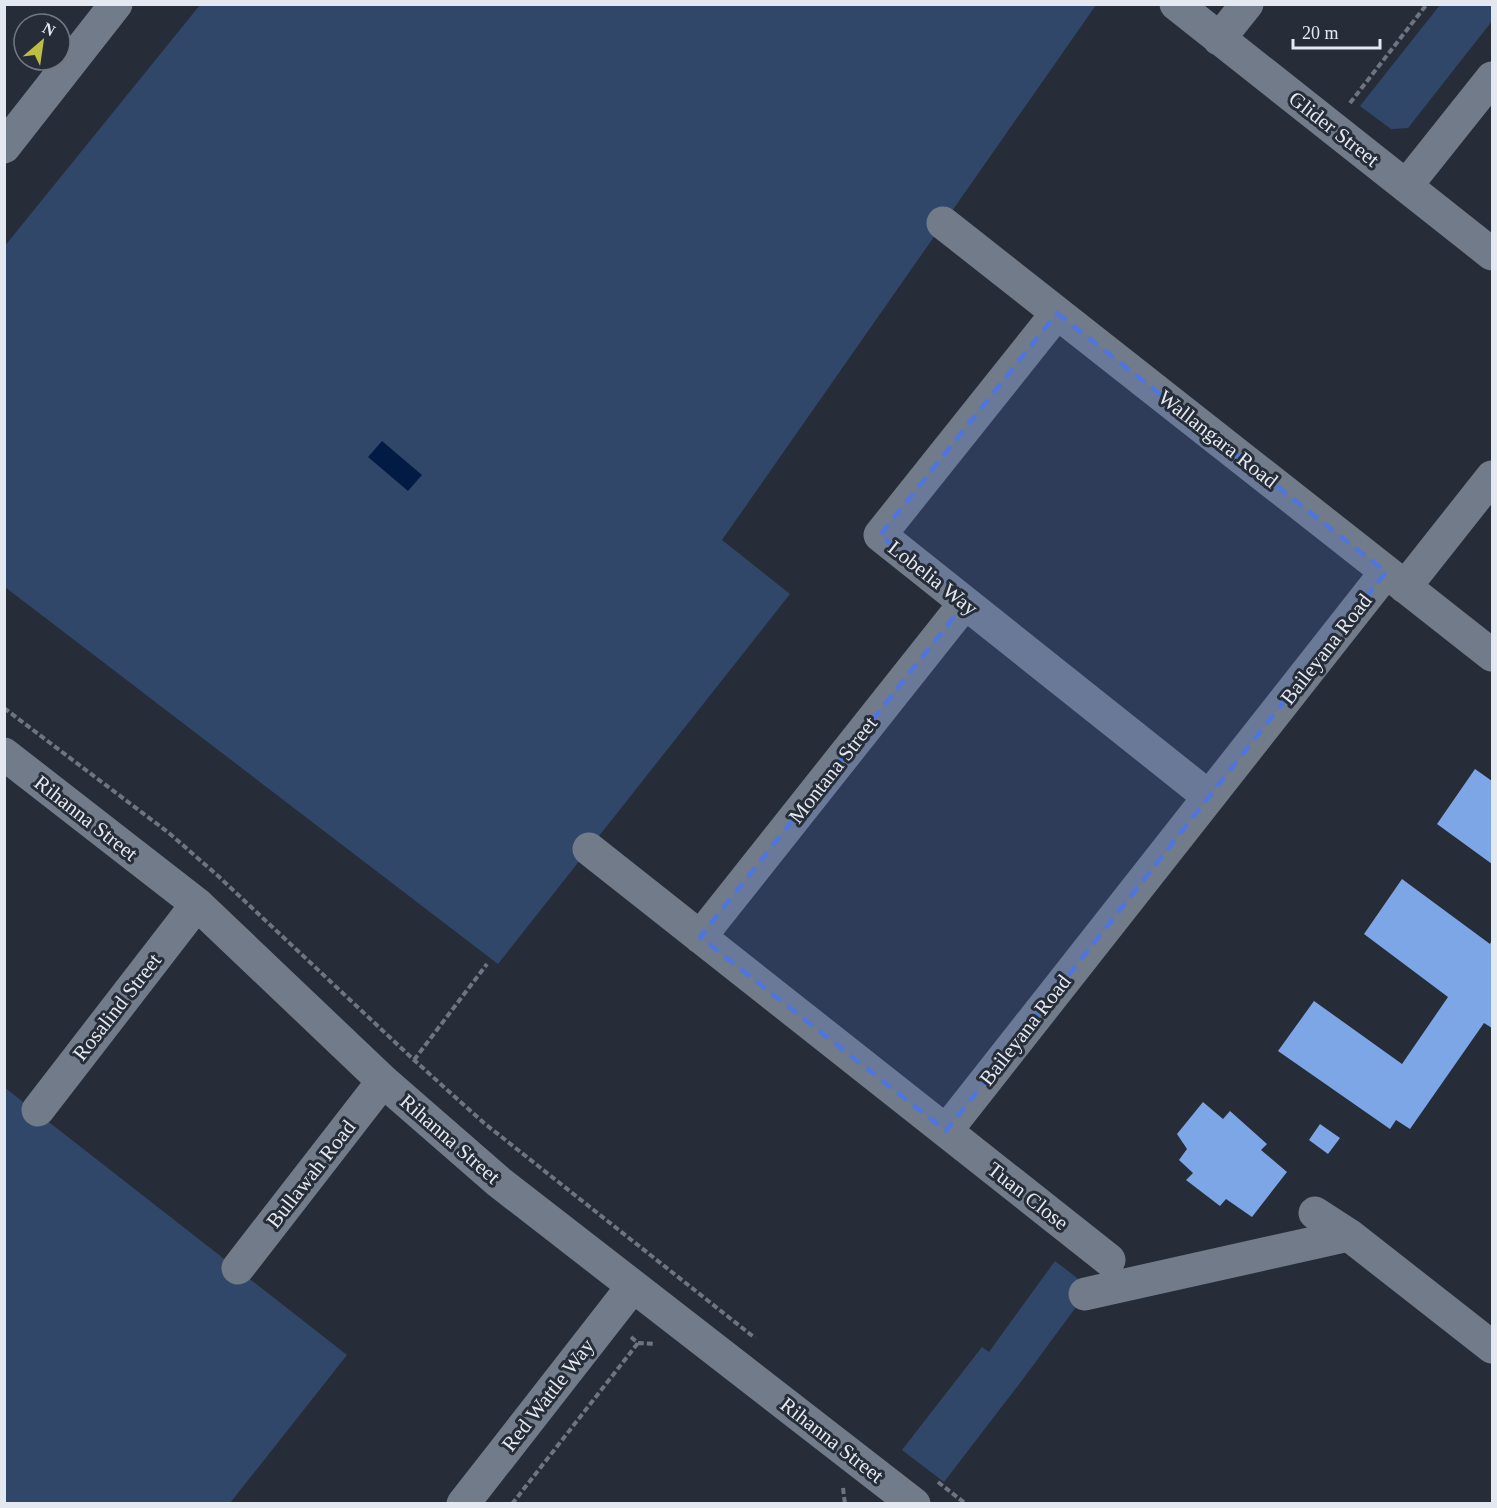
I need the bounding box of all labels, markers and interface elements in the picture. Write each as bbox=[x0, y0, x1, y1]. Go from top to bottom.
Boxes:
north arrow bbox=[12, 12, 72, 72]
scale bar bbox=[1293, 12, 1380, 50]
text: N bbox=[40, 19, 59, 40]
text: 20 m bbox=[1302, 23, 1339, 43]
street label: Glider Street bbox=[1284, 86, 1384, 172]
street label: Wallangara Road bbox=[1154, 385, 1283, 493]
street label: Lobelia Way bbox=[883, 536, 983, 621]
street label: Baileyana Road bbox=[1275, 589, 1377, 709]
street label: Montana Street bbox=[784, 712, 882, 828]
street label: Rihanna Street bbox=[30, 770, 142, 866]
street label: Rosalind Street bbox=[68, 949, 166, 1065]
street label: Baileyana Road bbox=[974, 970, 1076, 1090]
street label: Rihanna Street bbox=[395, 1089, 505, 1189]
street label: Bullawah Road bbox=[262, 1115, 361, 1233]
street label: Tuan Close bbox=[983, 1157, 1073, 1235]
street label: Red Wattle Way bbox=[497, 1334, 600, 1456]
street label: Rihanna Street bbox=[776, 1392, 888, 1488]

